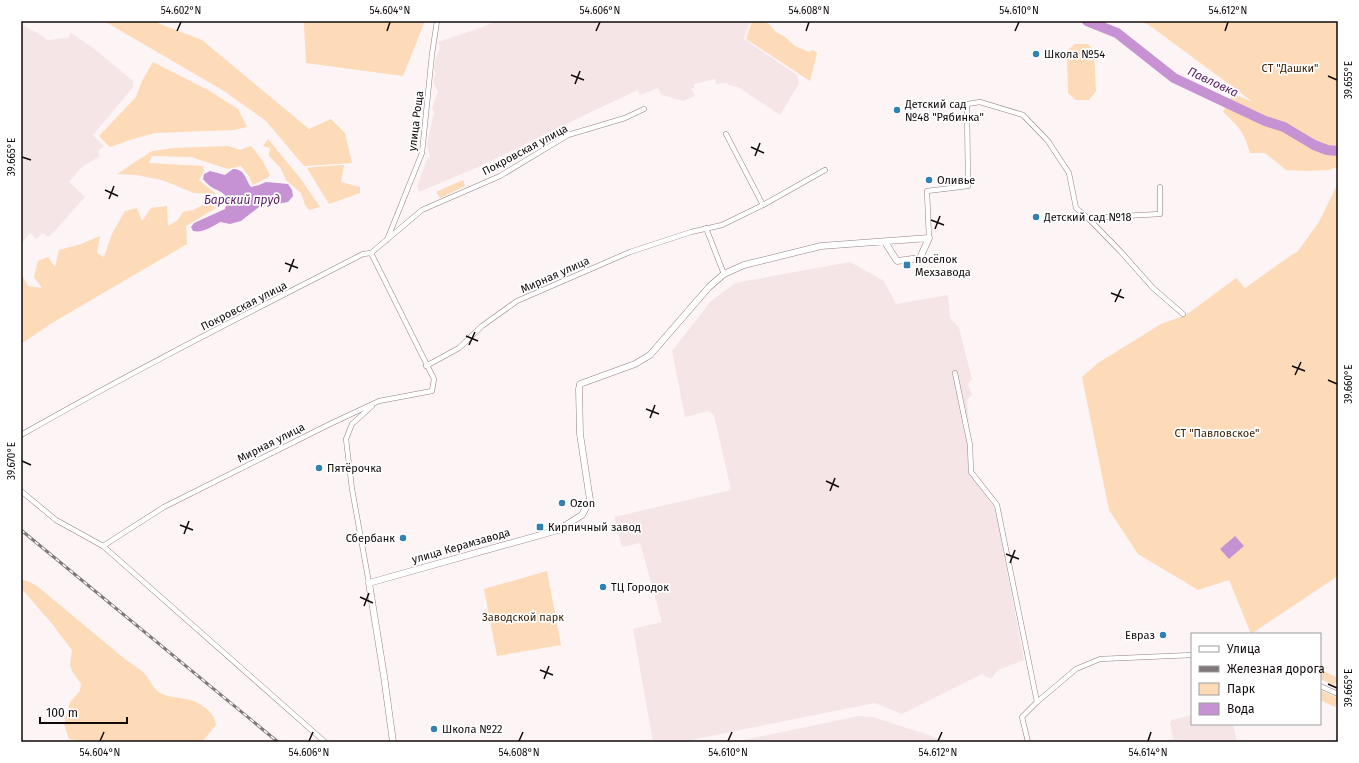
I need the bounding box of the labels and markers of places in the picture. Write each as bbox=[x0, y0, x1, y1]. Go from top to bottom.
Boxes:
place label: Школа №54 bbox=[1044, 48, 1105, 61]
marker: Школа №54 bbox=[1031, 49, 1041, 59]
place label: Детский сад №48 "Рябинка" bbox=[904, 98, 984, 124]
marker: Детский сад №48 "Рябинка" bbox=[892, 105, 902, 115]
place label: Оливье bbox=[937, 174, 975, 187]
marker: Оливье bbox=[924, 175, 934, 185]
place label: Детский сад №18 bbox=[1043, 211, 1132, 224]
marker: Детский сад №18 bbox=[1031, 212, 1041, 222]
place label: посёлок Мехзавода bbox=[915, 253, 971, 279]
marker: посёлок Мехзавода bbox=[902, 260, 912, 270]
place label: Пятёрочка bbox=[327, 462, 382, 475]
marker: Пятёрочка bbox=[314, 463, 324, 473]
place label: Ozon bbox=[570, 497, 595, 510]
marker: Ozon bbox=[557, 498, 567, 508]
place label: Кирпичный завод bbox=[548, 521, 641, 534]
marker: Кирпичный завод bbox=[535, 522, 545, 532]
place label: Сбербанк bbox=[346, 532, 395, 545]
marker: Сбербанк bbox=[398, 533, 408, 543]
place label: ТЦ Городок bbox=[611, 581, 669, 594]
marker: ТЦ Городок bbox=[598, 582, 608, 592]
place label: Евраз bbox=[1125, 629, 1155, 642]
marker: Евраз bbox=[1158, 630, 1168, 640]
place label: Школа №22 bbox=[442, 723, 503, 736]
marker: Школа №22 bbox=[429, 724, 439, 734]

